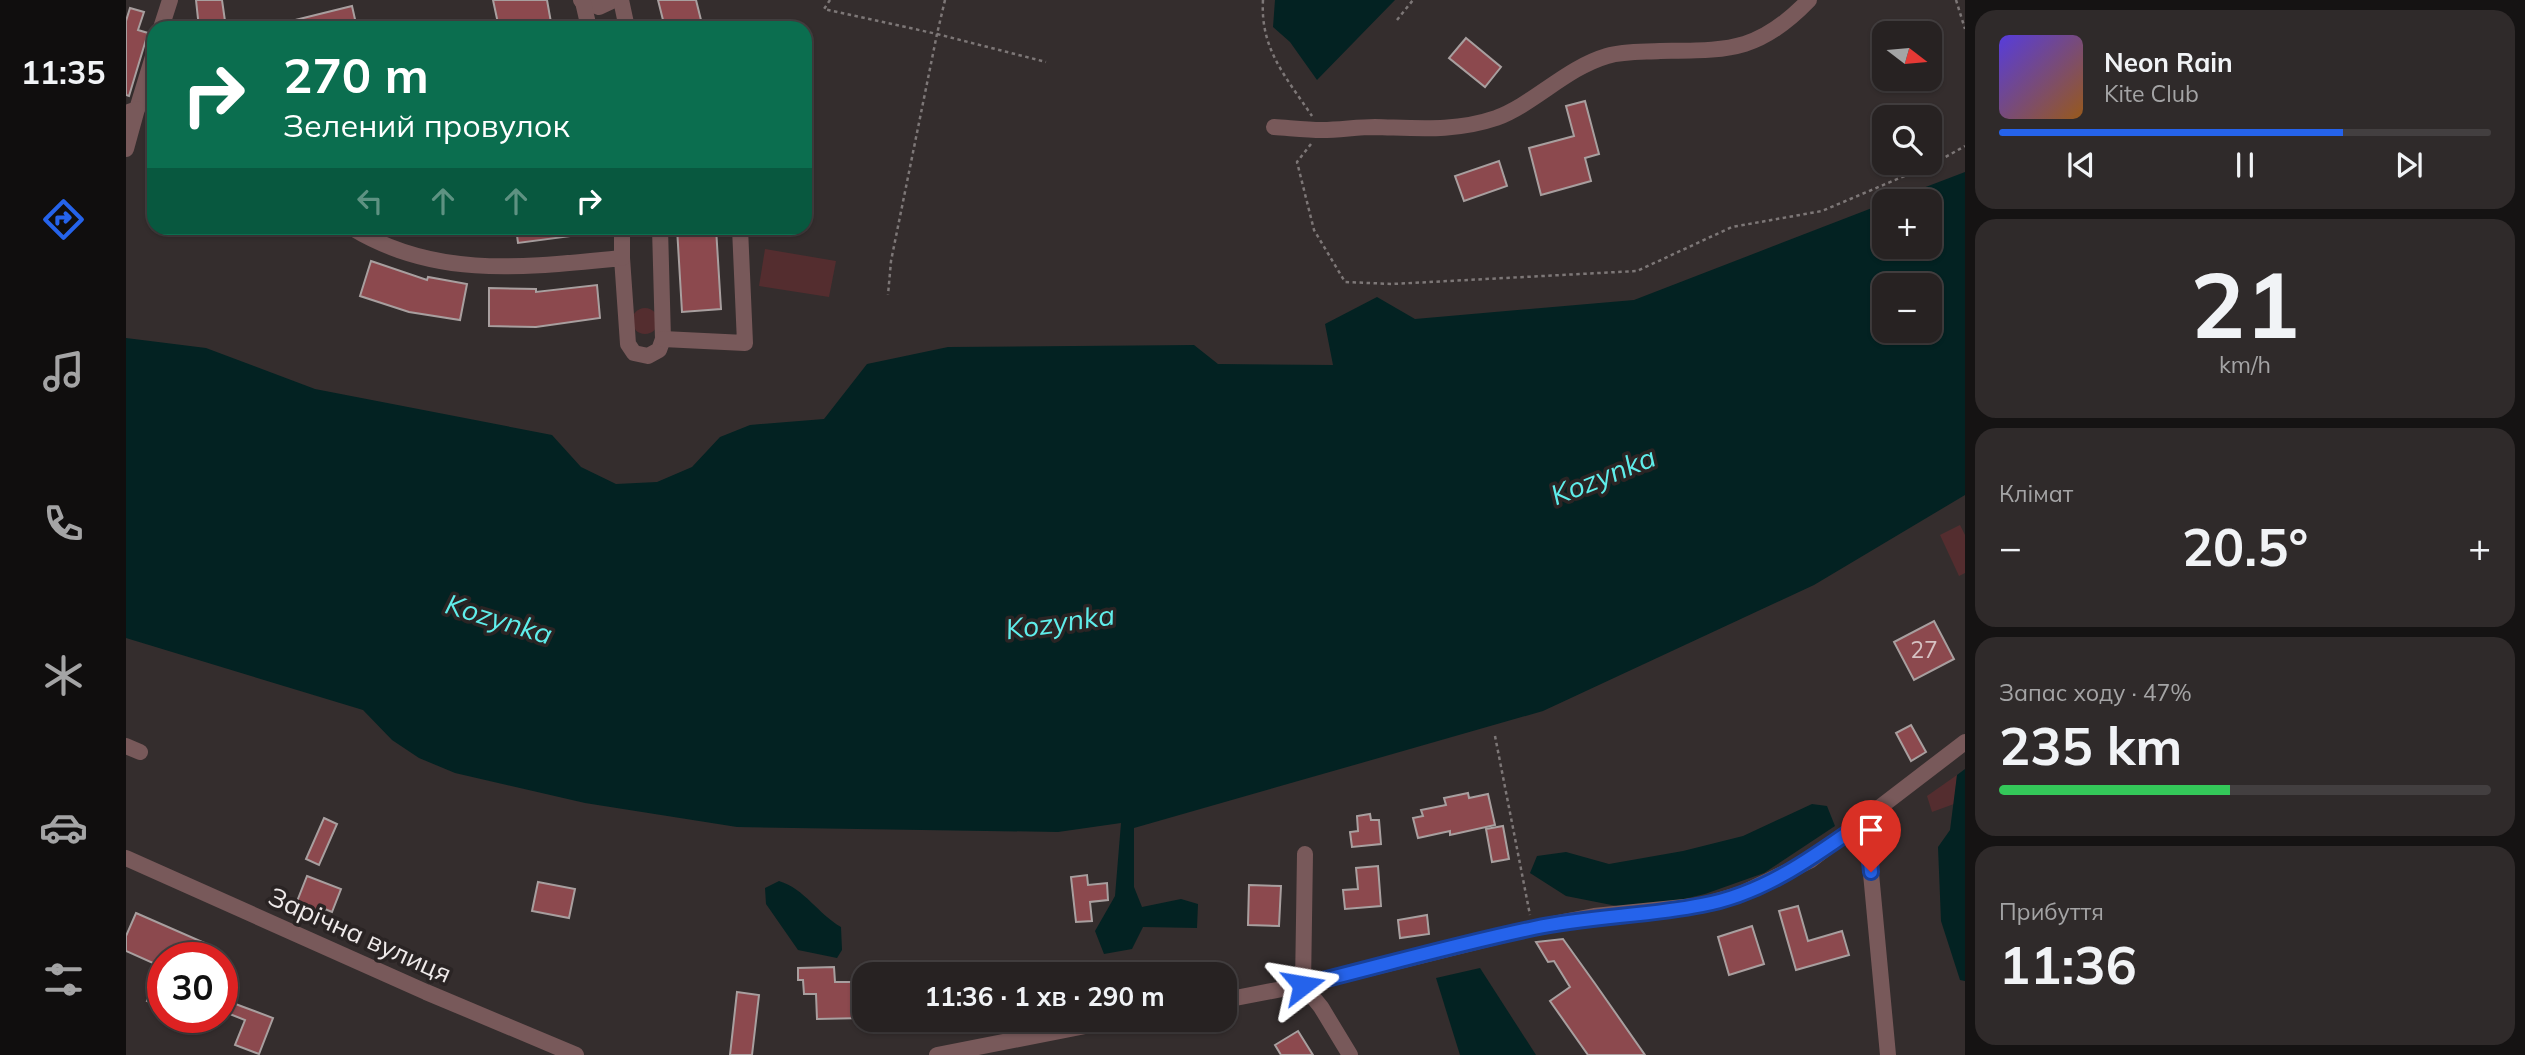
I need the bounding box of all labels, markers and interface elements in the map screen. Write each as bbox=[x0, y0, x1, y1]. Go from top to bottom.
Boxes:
north arrow bbox=[1872, 21, 1942, 91]
map controls bbox=[1872, 21, 1942, 343]
text: 270 m bbox=[283, 44, 429, 105]
text: Neon Rain bbox=[2104, 46, 2233, 79]
icon: right bbox=[168, 49, 259, 140]
text: 11:35 bbox=[21, 52, 105, 92]
text: Kite Club bbox=[2104, 79, 2199, 108]
text: Зелений провулок bbox=[283, 105, 570, 145]
button: search bbox=[1872, 105, 1942, 175]
icon: previous bbox=[2062, 146, 2100, 184]
icon: pause bbox=[2226, 146, 2264, 184]
icon: next bbox=[2390, 146, 2428, 184]
icon: left bbox=[351, 182, 389, 220]
icon: ahead bbox=[424, 182, 462, 220]
icon: ahead bbox=[497, 182, 535, 220]
icon: right bbox=[570, 182, 608, 220]
button: + bbox=[1872, 189, 1942, 259]
icon: directions bbox=[39, 195, 88, 244]
text: 21 bbox=[2190, 247, 2300, 361]
button: − bbox=[1872, 273, 1942, 343]
icon: music bbox=[39, 347, 88, 396]
text: km/h bbox=[2219, 350, 2271, 379]
water label: Kozynka bbox=[1545, 439, 1660, 512]
text: Клімат bbox=[1999, 479, 2073, 508]
icon: phone bbox=[39, 499, 88, 548]
text: 20.5° bbox=[2182, 514, 2308, 579]
text: − bbox=[1999, 523, 2022, 571]
text: + bbox=[2468, 523, 2491, 571]
water label: Kozynka bbox=[441, 586, 557, 651]
water label: Kozynka bbox=[1003, 597, 1117, 646]
house number: 27 bbox=[1910, 635, 1938, 664]
icon: climate bbox=[39, 651, 88, 700]
text: Запас ходу · 47% bbox=[1999, 678, 2192, 707]
text: 235 km bbox=[1999, 713, 2182, 778]
pin bbox=[1841, 800, 1901, 872]
icon: car bbox=[39, 803, 88, 852]
icon: arrive bbox=[1852, 811, 1890, 849]
street label: Зарічна вулиця bbox=[264, 879, 457, 990]
text: Прибуття bbox=[1999, 897, 2104, 926]
text: 11:36 bbox=[1999, 932, 2137, 997]
speed limit sign: 30 bbox=[147, 942, 238, 1033]
position arrow bbox=[1266, 948, 1340, 1022]
icon: filters bbox=[39, 955, 88, 1004]
text: 11:36 · 1 хв · 290 m bbox=[924, 980, 1165, 1013]

